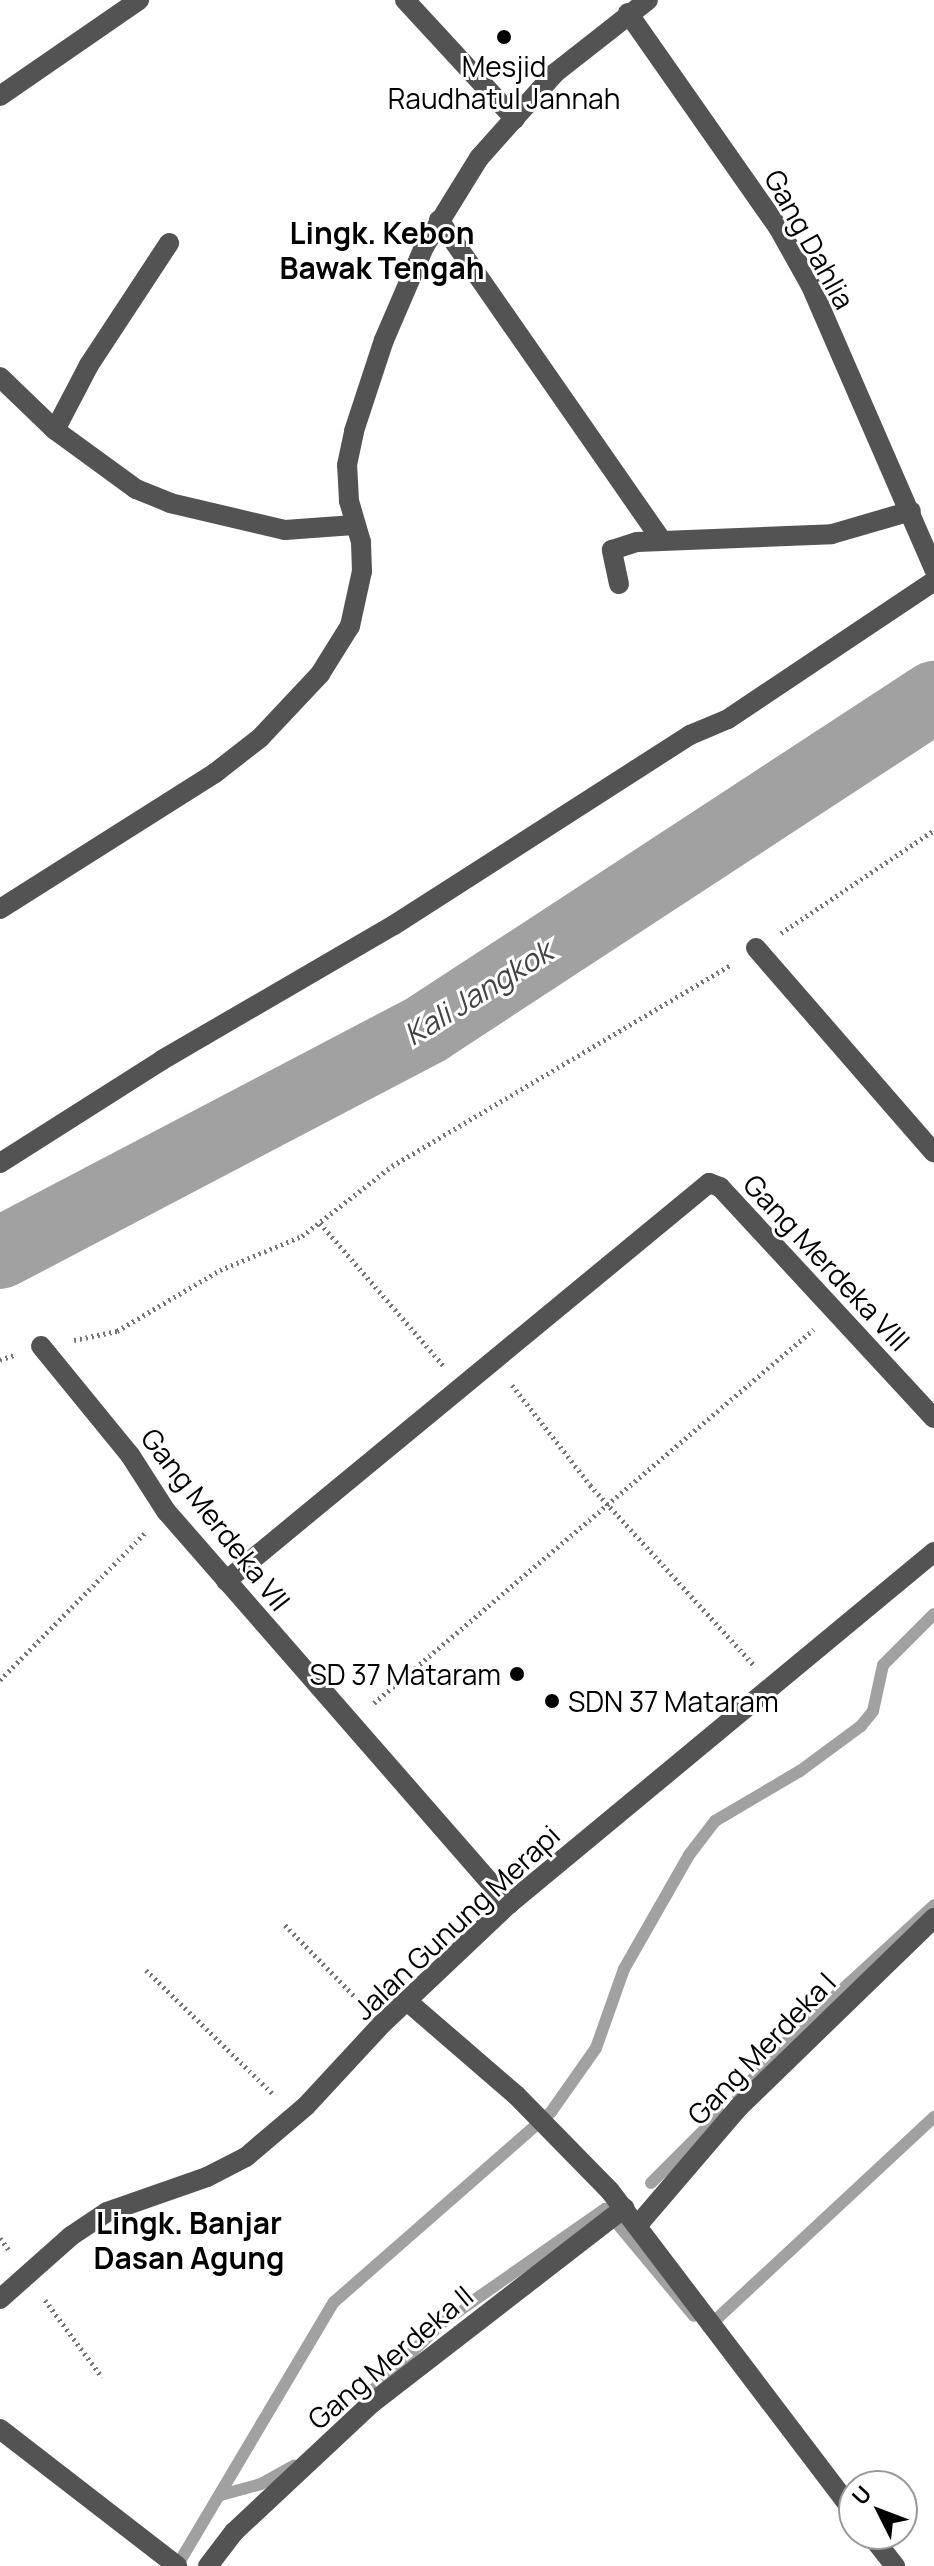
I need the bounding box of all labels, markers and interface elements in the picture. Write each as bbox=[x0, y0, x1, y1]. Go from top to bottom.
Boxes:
marker: Mesjid Raudhatul Jannah bbox=[495, 28, 513, 46]
place label: Mesjid Raudhatul Jannah bbox=[388, 49, 620, 115]
street label: Gang Dahlia bbox=[758, 164, 862, 314]
district label: Lingk. Kebon Bawak Tengah bbox=[280, 215, 484, 286]
water label: Kali Jangkok bbox=[397, 933, 559, 1053]
street label: Gang Merdeka VIII bbox=[737, 1167, 917, 1357]
street label: Gang Merdeka VII bbox=[134, 1421, 298, 1617]
place label: SD 37 Mataram bbox=[310, 1657, 501, 1691]
marker: SD 37 Mataram bbox=[508, 1665, 526, 1683]
place label: SDN 37 Mataram bbox=[568, 1684, 779, 1718]
marker: SDN 37 Mataram bbox=[543, 1692, 561, 1710]
street label: Jalan Gunung Merapi bbox=[346, 1818, 566, 2026]
street label: Gang Merdeka I bbox=[680, 1965, 842, 2131]
district label: Lingk. Banjar Dasan Agung bbox=[93, 2205, 285, 2276]
street label: Gang Merdeka II bbox=[301, 2278, 479, 2436]
north arrow bbox=[838, 2470, 918, 2550]
text: U bbox=[845, 2479, 878, 2511]

